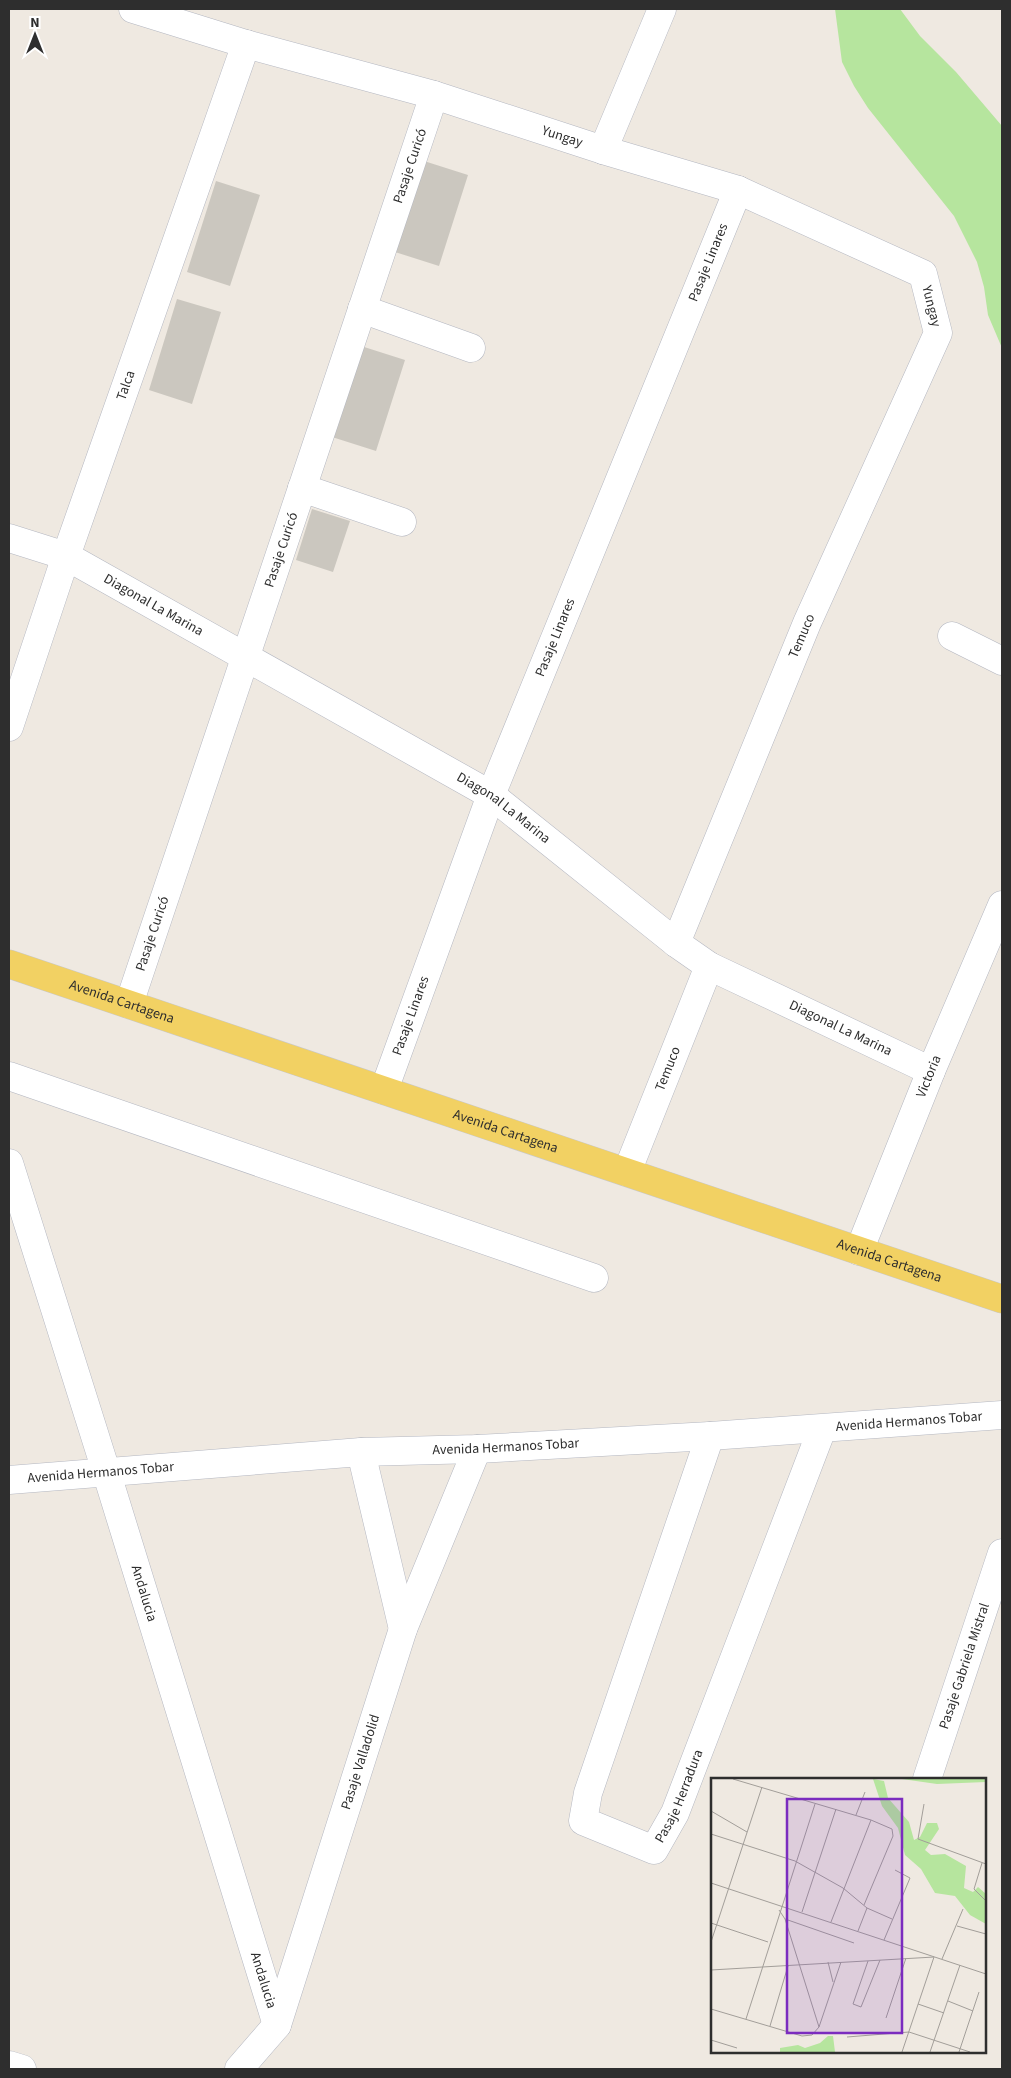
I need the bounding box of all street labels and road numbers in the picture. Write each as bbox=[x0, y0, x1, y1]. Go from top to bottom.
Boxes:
street label: Yungay bbox=[538, 120, 586, 153]
street label: Pasaje Curicó bbox=[388, 126, 432, 206]
street label: Pasaje Linares bbox=[683, 220, 733, 305]
street label: Yungay bbox=[916, 282, 946, 329]
street label: Talca bbox=[111, 368, 140, 403]
street label: Pasaje Curicó bbox=[259, 510, 303, 590]
street label: Diagonal La Marina bbox=[100, 569, 207, 641]
street label: Pasaje Linares bbox=[530, 595, 580, 680]
street label: Temuco bbox=[784, 611, 820, 661]
street label: Diagonal La Marina bbox=[453, 768, 555, 849]
street label: Pasaje Curicó bbox=[131, 894, 174, 974]
street label: Pasaje Linares bbox=[387, 973, 435, 1058]
street label: Avenida Cartagena bbox=[67, 975, 177, 1029]
street label: Diagonal La Marina bbox=[786, 995, 895, 1061]
street label: Temuco bbox=[650, 1044, 686, 1094]
street label: Victoria bbox=[911, 1052, 947, 1101]
street label: Avenida Cartagena bbox=[450, 1104, 561, 1159]
street label: Avenida Cartagena bbox=[834, 1234, 944, 1288]
street label: Avenida Hermanos Tobar bbox=[835, 1406, 983, 1437]
street label: Avenida Hermanos Tobar bbox=[432, 1433, 580, 1460]
street label: Avenida Hermanos Tobar bbox=[27, 1457, 175, 1488]
street label: Andalucia bbox=[126, 1563, 162, 1624]
street label: Pasaje Gabriela Mistral bbox=[934, 1600, 995, 1732]
street label: Pasaje Valladolid bbox=[336, 1712, 385, 1812]
street label: Pasaje Herradura bbox=[650, 1747, 708, 1847]
street label: Andalucia bbox=[245, 1950, 281, 2011]

